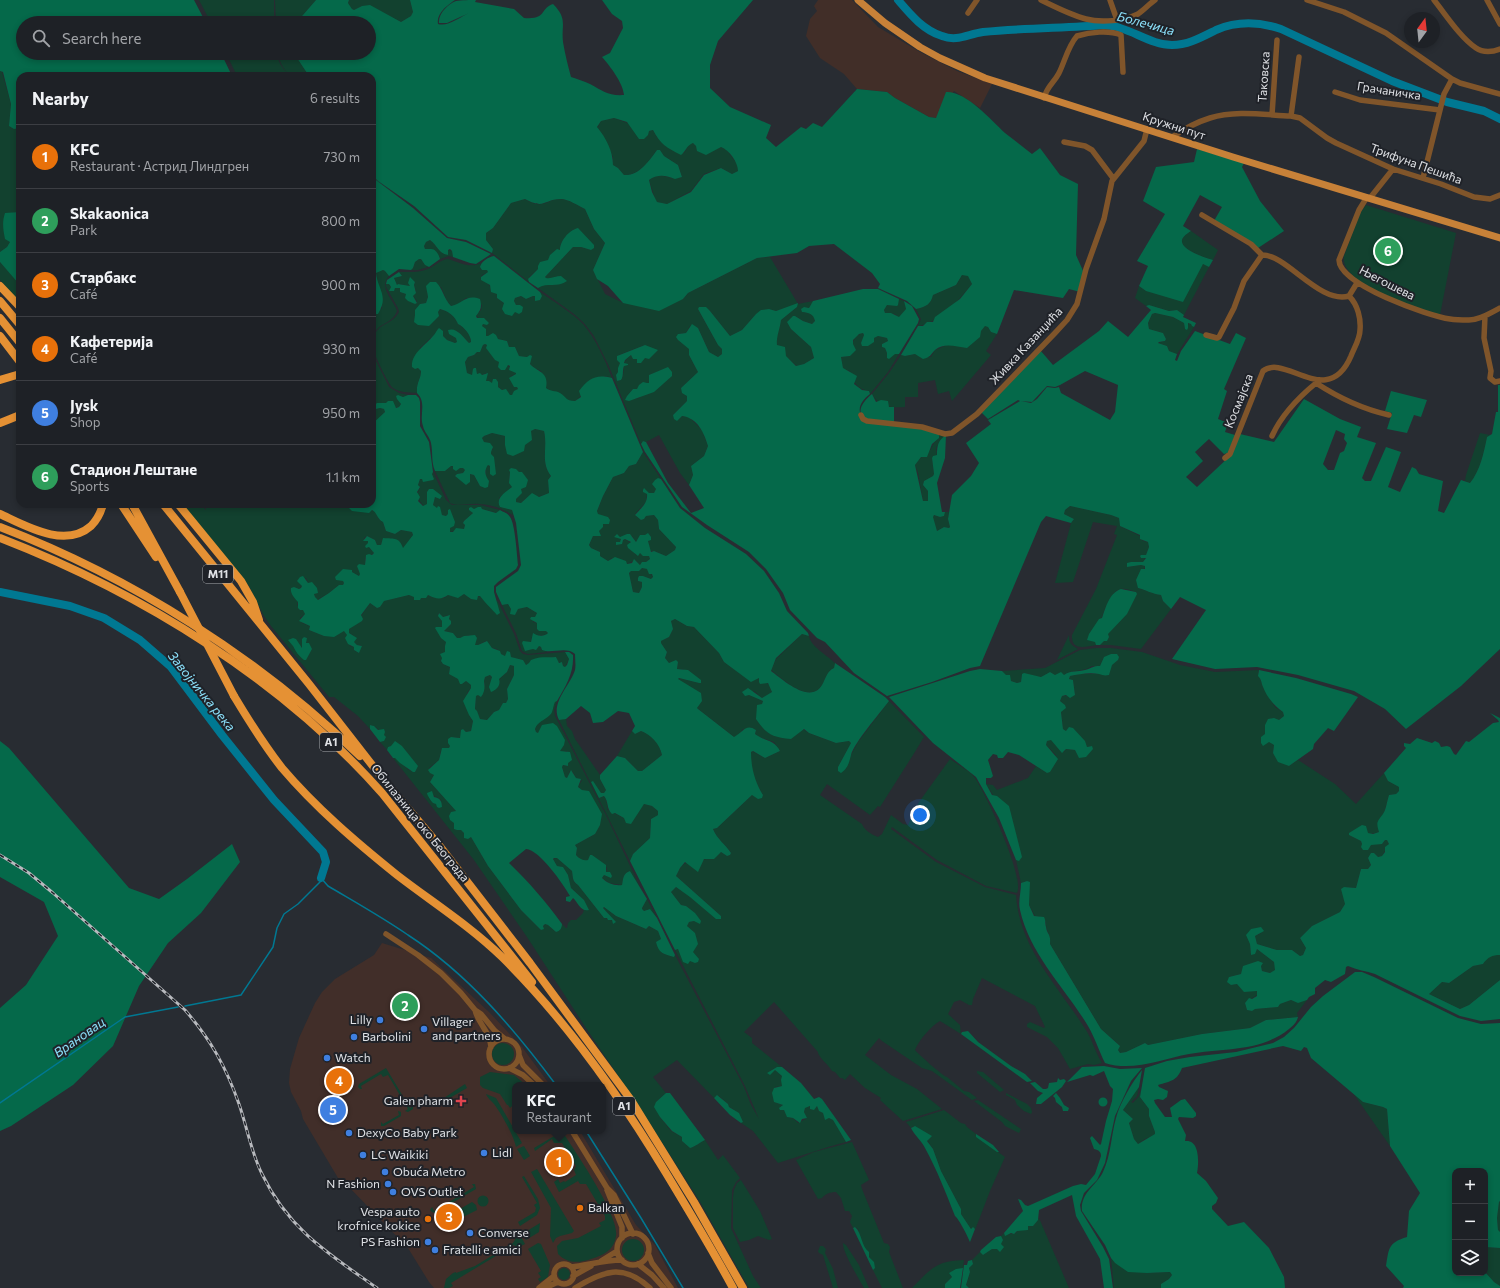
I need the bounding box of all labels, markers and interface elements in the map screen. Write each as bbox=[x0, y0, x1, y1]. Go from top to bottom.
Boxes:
water label: Болечица bbox=[1116, 8, 1177, 38]
north arrow bbox=[1404, 12, 1440, 48]
search box bbox=[16, 16, 376, 60]
icon: search bbox=[30, 27, 52, 49]
text: Search here bbox=[62, 29, 141, 47]
street label: Таковска bbox=[1254, 51, 1272, 103]
street label: Грачаничка bbox=[1356, 78, 1422, 102]
text: Nearby bbox=[32, 88, 89, 109]
text: 6 results bbox=[310, 90, 360, 106]
street label: Кружни пут bbox=[1141, 108, 1208, 142]
text: KFC bbox=[70, 140, 99, 158]
street label: Трифуна Пешића bbox=[1369, 140, 1464, 186]
text: 1 bbox=[42, 149, 48, 165]
text: 730 m bbox=[323, 149, 360, 165]
text: Restaurant · Астрид Линдгрен bbox=[70, 158, 249, 174]
text: Skakaonica bbox=[70, 204, 149, 222]
text: 2 bbox=[41, 213, 49, 229]
text: 800 m bbox=[321, 213, 360, 229]
text: Park bbox=[70, 222, 97, 238]
pin: 6 bbox=[1375, 236, 1401, 266]
street label: Његошева bbox=[1357, 262, 1418, 302]
text: Старбакс bbox=[70, 268, 136, 286]
text: 3 bbox=[41, 277, 49, 293]
text: 900 m bbox=[321, 277, 360, 293]
text: Café bbox=[70, 286, 97, 302]
street label: Живка Казанџића bbox=[986, 304, 1065, 387]
text: Кафетерија bbox=[70, 332, 153, 350]
text: 4 bbox=[41, 341, 49, 357]
text: 930 m bbox=[322, 341, 360, 357]
text: Café bbox=[70, 350, 97, 366]
street label: Космајска bbox=[1221, 372, 1255, 430]
text: Jysk bbox=[70, 396, 98, 414]
text: 5 bbox=[41, 405, 49, 421]
text: 950 m bbox=[322, 405, 360, 421]
text: Shop bbox=[70, 414, 101, 430]
text: Стадион Лештане bbox=[70, 460, 197, 478]
text: 6 bbox=[41, 469, 49, 485]
text: 1.1 km bbox=[326, 469, 360, 485]
text: Sports bbox=[70, 478, 110, 494]
road number: M11 bbox=[203, 565, 233, 583]
water label: Завојничка река bbox=[165, 648, 239, 734]
road number: A1 bbox=[320, 733, 342, 751]
street label: Обилазница око Београда bbox=[369, 761, 473, 884]
your location bbox=[910, 805, 930, 825]
pin: 2 bbox=[392, 991, 418, 1021]
place label: Lilly bbox=[350, 1012, 372, 1026]
water label: Врановац bbox=[50, 1013, 108, 1061]
place label: Villager and partners bbox=[432, 1014, 501, 1042]
marker: Lilly bbox=[375, 1015, 385, 1025]
marker: Villager and partners bbox=[419, 1024, 429, 1034]
place label: Barbolini bbox=[362, 1029, 411, 1043]
marker: Barbolini bbox=[349, 1032, 359, 1042]
place label: Watch bbox=[335, 1050, 371, 1064]
marker: Watch bbox=[322, 1053, 332, 1063]
pin: 4 bbox=[326, 1066, 352, 1096]
popup bbox=[512, 1082, 606, 1134]
text: KFC bbox=[526, 1091, 556, 1109]
place label: Galen pharm bbox=[384, 1093, 453, 1107]
pin: 5 bbox=[320, 1095, 346, 1125]
marker: Galen pharm bbox=[456, 1096, 466, 1106]
road number: A1 bbox=[613, 1097, 635, 1115]
text: Restaurant bbox=[526, 1109, 592, 1125]
place label: DexyCo Baby Park bbox=[357, 1125, 458, 1139]
marker: DexyCo Baby Park bbox=[344, 1128, 354, 1138]
place label: Lidl bbox=[492, 1145, 512, 1159]
place label: LC Waikiki bbox=[371, 1147, 428, 1161]
pin: 1 bbox=[546, 1147, 572, 1177]
marker: Lidl bbox=[479, 1148, 489, 1158]
marker: LC Waikiki bbox=[358, 1150, 368, 1160]
place label: Obuća Metro bbox=[393, 1164, 466, 1178]
marker: Obuća Metro bbox=[380, 1167, 390, 1177]
map controls bbox=[1452, 1168, 1488, 1276]
button: + bbox=[1452, 1168, 1488, 1204]
place label: N Fashion bbox=[326, 1176, 380, 1190]
marker: N Fashion bbox=[383, 1179, 393, 1189]
place label: OVS Outlet bbox=[401, 1184, 464, 1198]
marker: OVS Outlet bbox=[388, 1187, 398, 1197]
place label: Balkan bbox=[588, 1200, 625, 1214]
pin: 3 bbox=[436, 1202, 462, 1232]
marker: Balkan bbox=[575, 1203, 585, 1213]
place label: Vespa auto krofnice kokice bbox=[337, 1204, 420, 1232]
button: − bbox=[1452, 1204, 1488, 1240]
marker: Vespa auto krofnice kokice bbox=[423, 1214, 433, 1224]
place label: Converse bbox=[478, 1225, 529, 1239]
marker: Converse bbox=[465, 1228, 475, 1238]
place label: PS Fashion bbox=[361, 1234, 420, 1248]
marker: PS Fashion bbox=[423, 1237, 433, 1247]
button: layers bbox=[1452, 1240, 1488, 1276]
place label: Fratelli e amici bbox=[443, 1242, 521, 1256]
marker: Fratelli e amici bbox=[430, 1245, 440, 1255]

